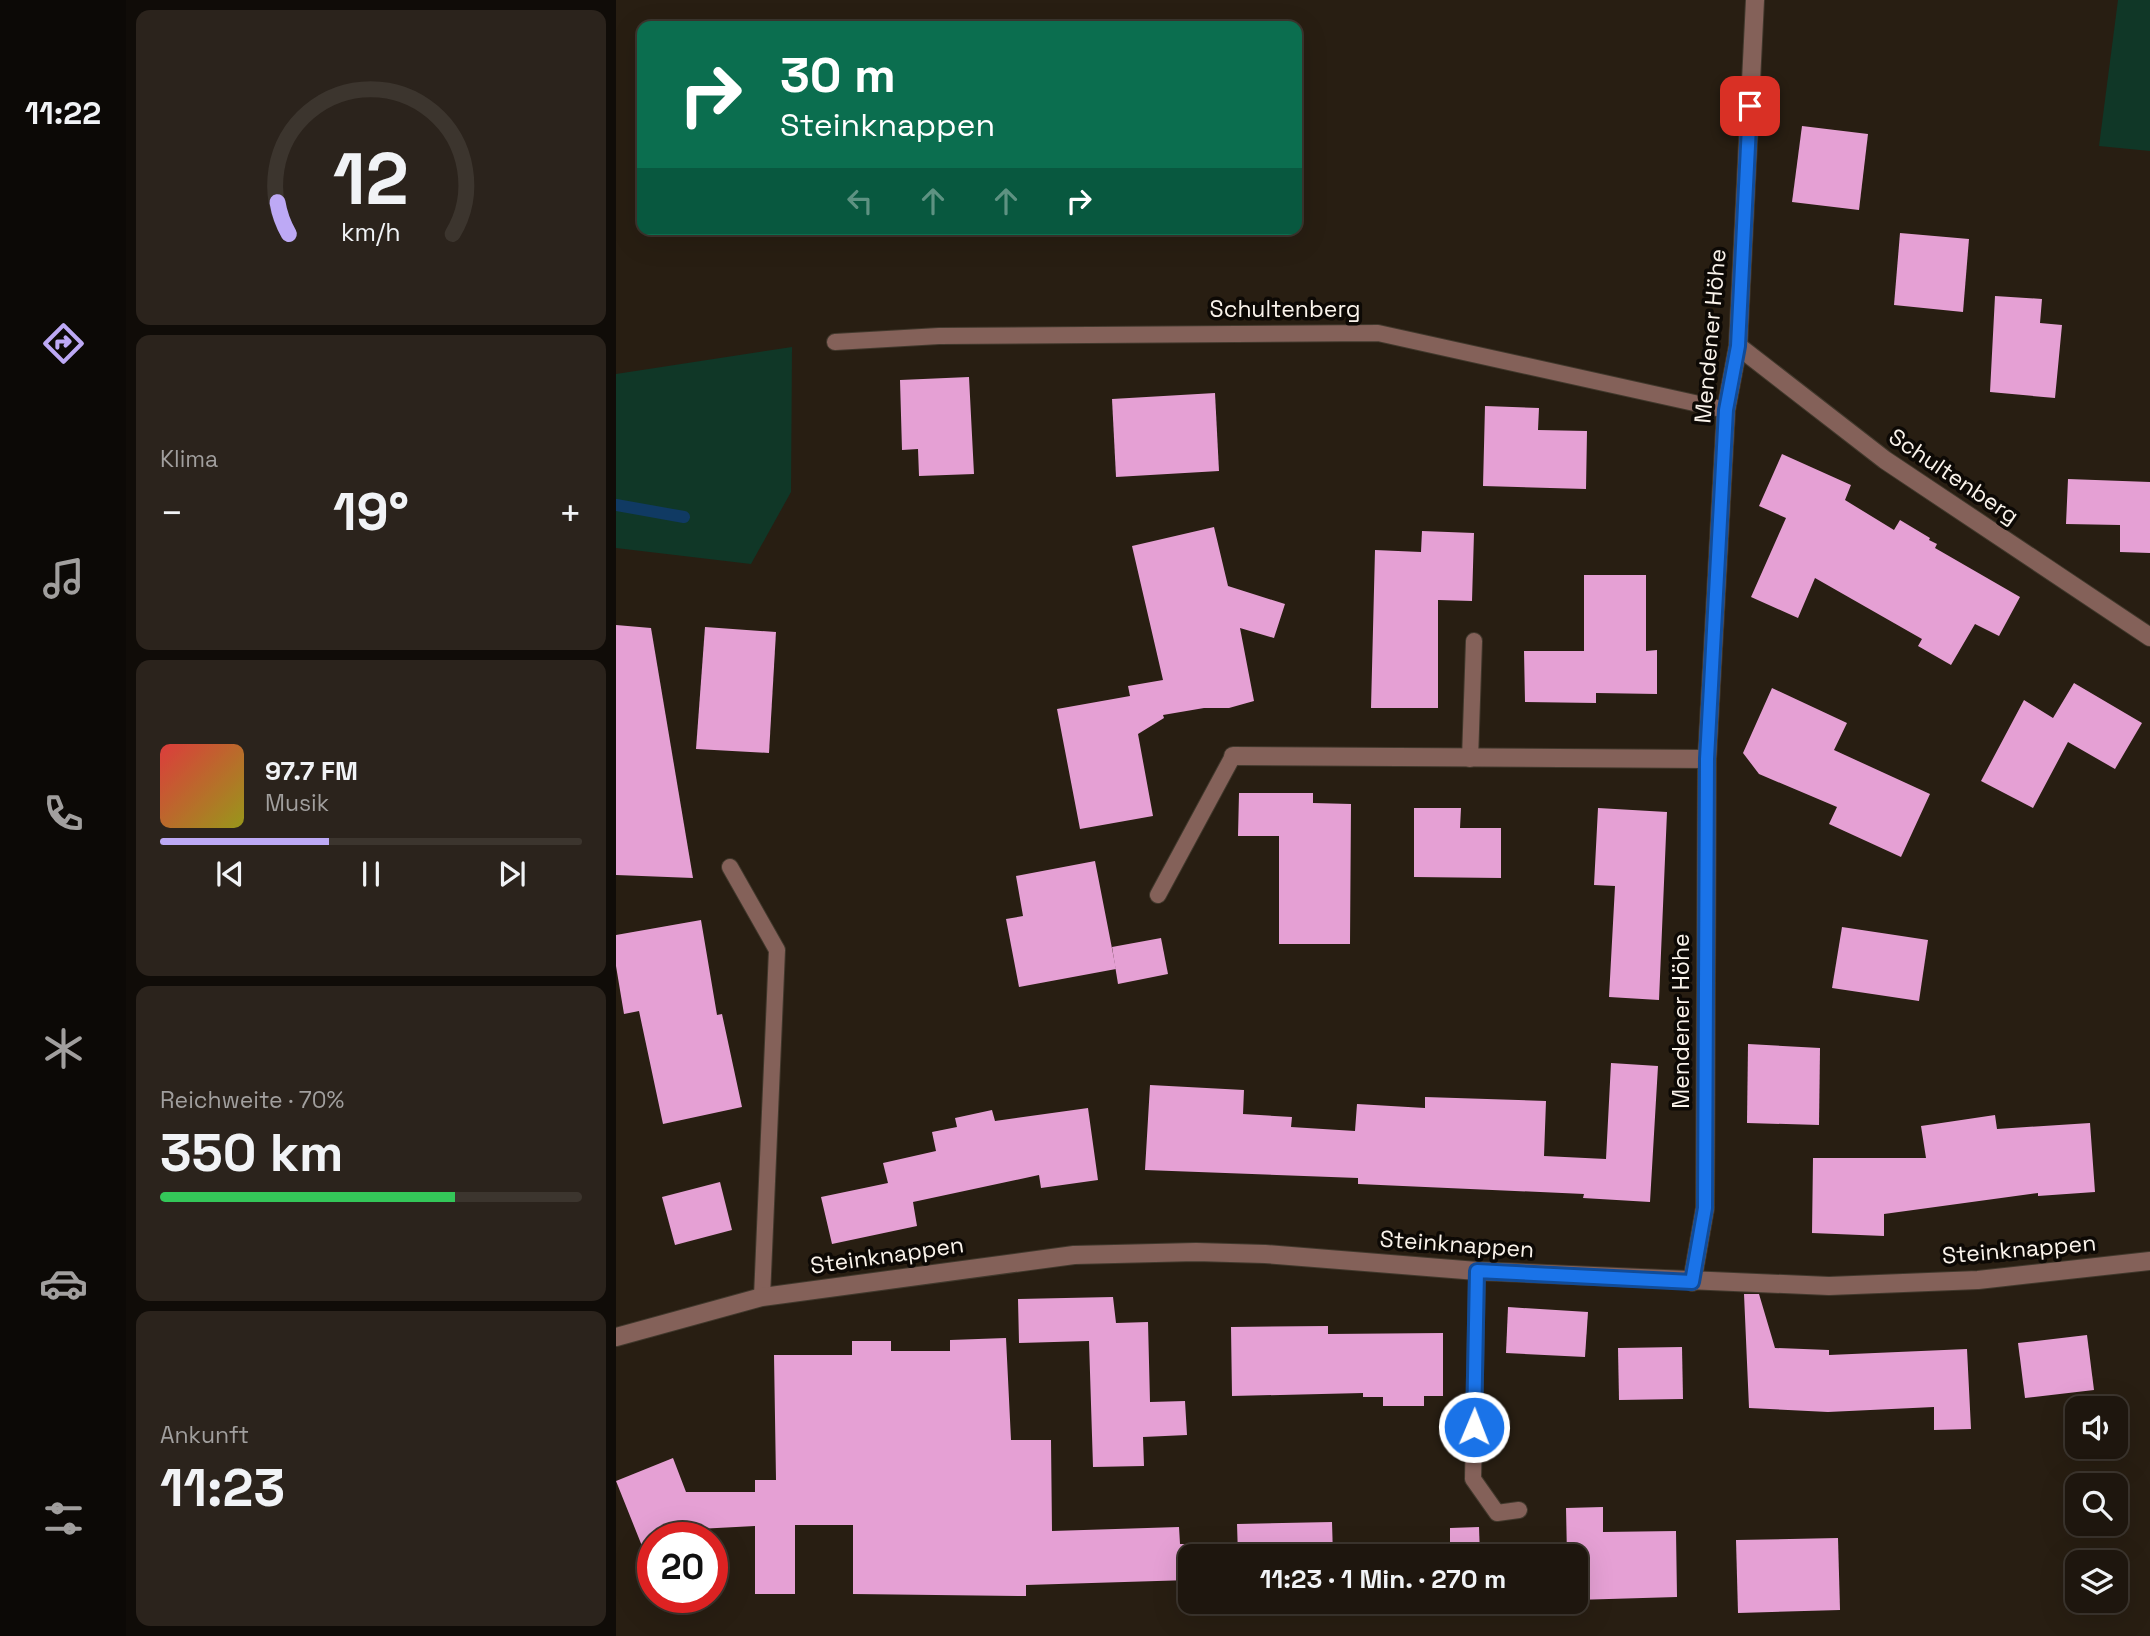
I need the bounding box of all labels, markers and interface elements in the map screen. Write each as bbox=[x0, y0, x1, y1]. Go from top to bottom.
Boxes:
text: 30 m bbox=[780, 44, 896, 106]
icon: right bbox=[665, 49, 756, 140]
pin bbox=[1720, 76, 1780, 136]
icon: arrive bbox=[1731, 87, 1769, 125]
text: 11:22 bbox=[25, 93, 101, 133]
text: Steinknappen bbox=[780, 105, 995, 145]
text: 12 bbox=[333, 132, 409, 225]
icon: left bbox=[841, 182, 879, 220]
icon: ahead bbox=[914, 182, 952, 220]
icon: ahead bbox=[987, 182, 1025, 220]
icon: right bbox=[1060, 182, 1098, 220]
text: km/h bbox=[341, 215, 401, 247]
street label: Mendener Höhe bbox=[1687, 247, 1733, 425]
street label: Schultenberg bbox=[1210, 294, 1360, 324]
icon: directions bbox=[39, 319, 88, 368]
street label: Schultenberg bbox=[1883, 421, 2025, 531]
text: Klima bbox=[160, 444, 218, 474]
text: 19° bbox=[333, 479, 409, 545]
text: − bbox=[160, 489, 184, 537]
text: + bbox=[558, 489, 582, 537]
icon: music bbox=[39, 554, 88, 603]
text: 97.7 FM bbox=[265, 754, 358, 788]
text: Musik bbox=[265, 788, 329, 818]
icon: phone bbox=[39, 789, 88, 838]
icon: previous bbox=[211, 855, 249, 893]
icon: pause bbox=[352, 855, 390, 893]
icon: next bbox=[493, 855, 531, 893]
street label: Mendener Höhe bbox=[1666, 933, 1696, 1109]
icon: climate bbox=[39, 1024, 88, 1073]
text: Reichweite · 70% bbox=[160, 1085, 344, 1115]
text: 350 km bbox=[160, 1120, 343, 1186]
street label: Steinknappen bbox=[1379, 1224, 1535, 1264]
street label: Steinknappen bbox=[1941, 1227, 2097, 1271]
street label: Steinknappen bbox=[808, 1229, 966, 1281]
icon: car bbox=[39, 1259, 88, 1308]
position arrow bbox=[1437, 1390, 1511, 1464]
map controls bbox=[2065, 1396, 2128, 1613]
button: sound bbox=[2065, 1396, 2128, 1459]
text: Ankunft bbox=[160, 1420, 249, 1450]
text: 11:23 bbox=[160, 1455, 285, 1521]
button: search bbox=[2065, 1473, 2128, 1536]
icon: filters bbox=[39, 1494, 88, 1543]
speed limit sign: 20 bbox=[637, 1522, 728, 1613]
button: layers bbox=[2065, 1550, 2128, 1613]
text: 11:23 · 1 Min. · 270 m bbox=[1260, 1562, 1506, 1596]

